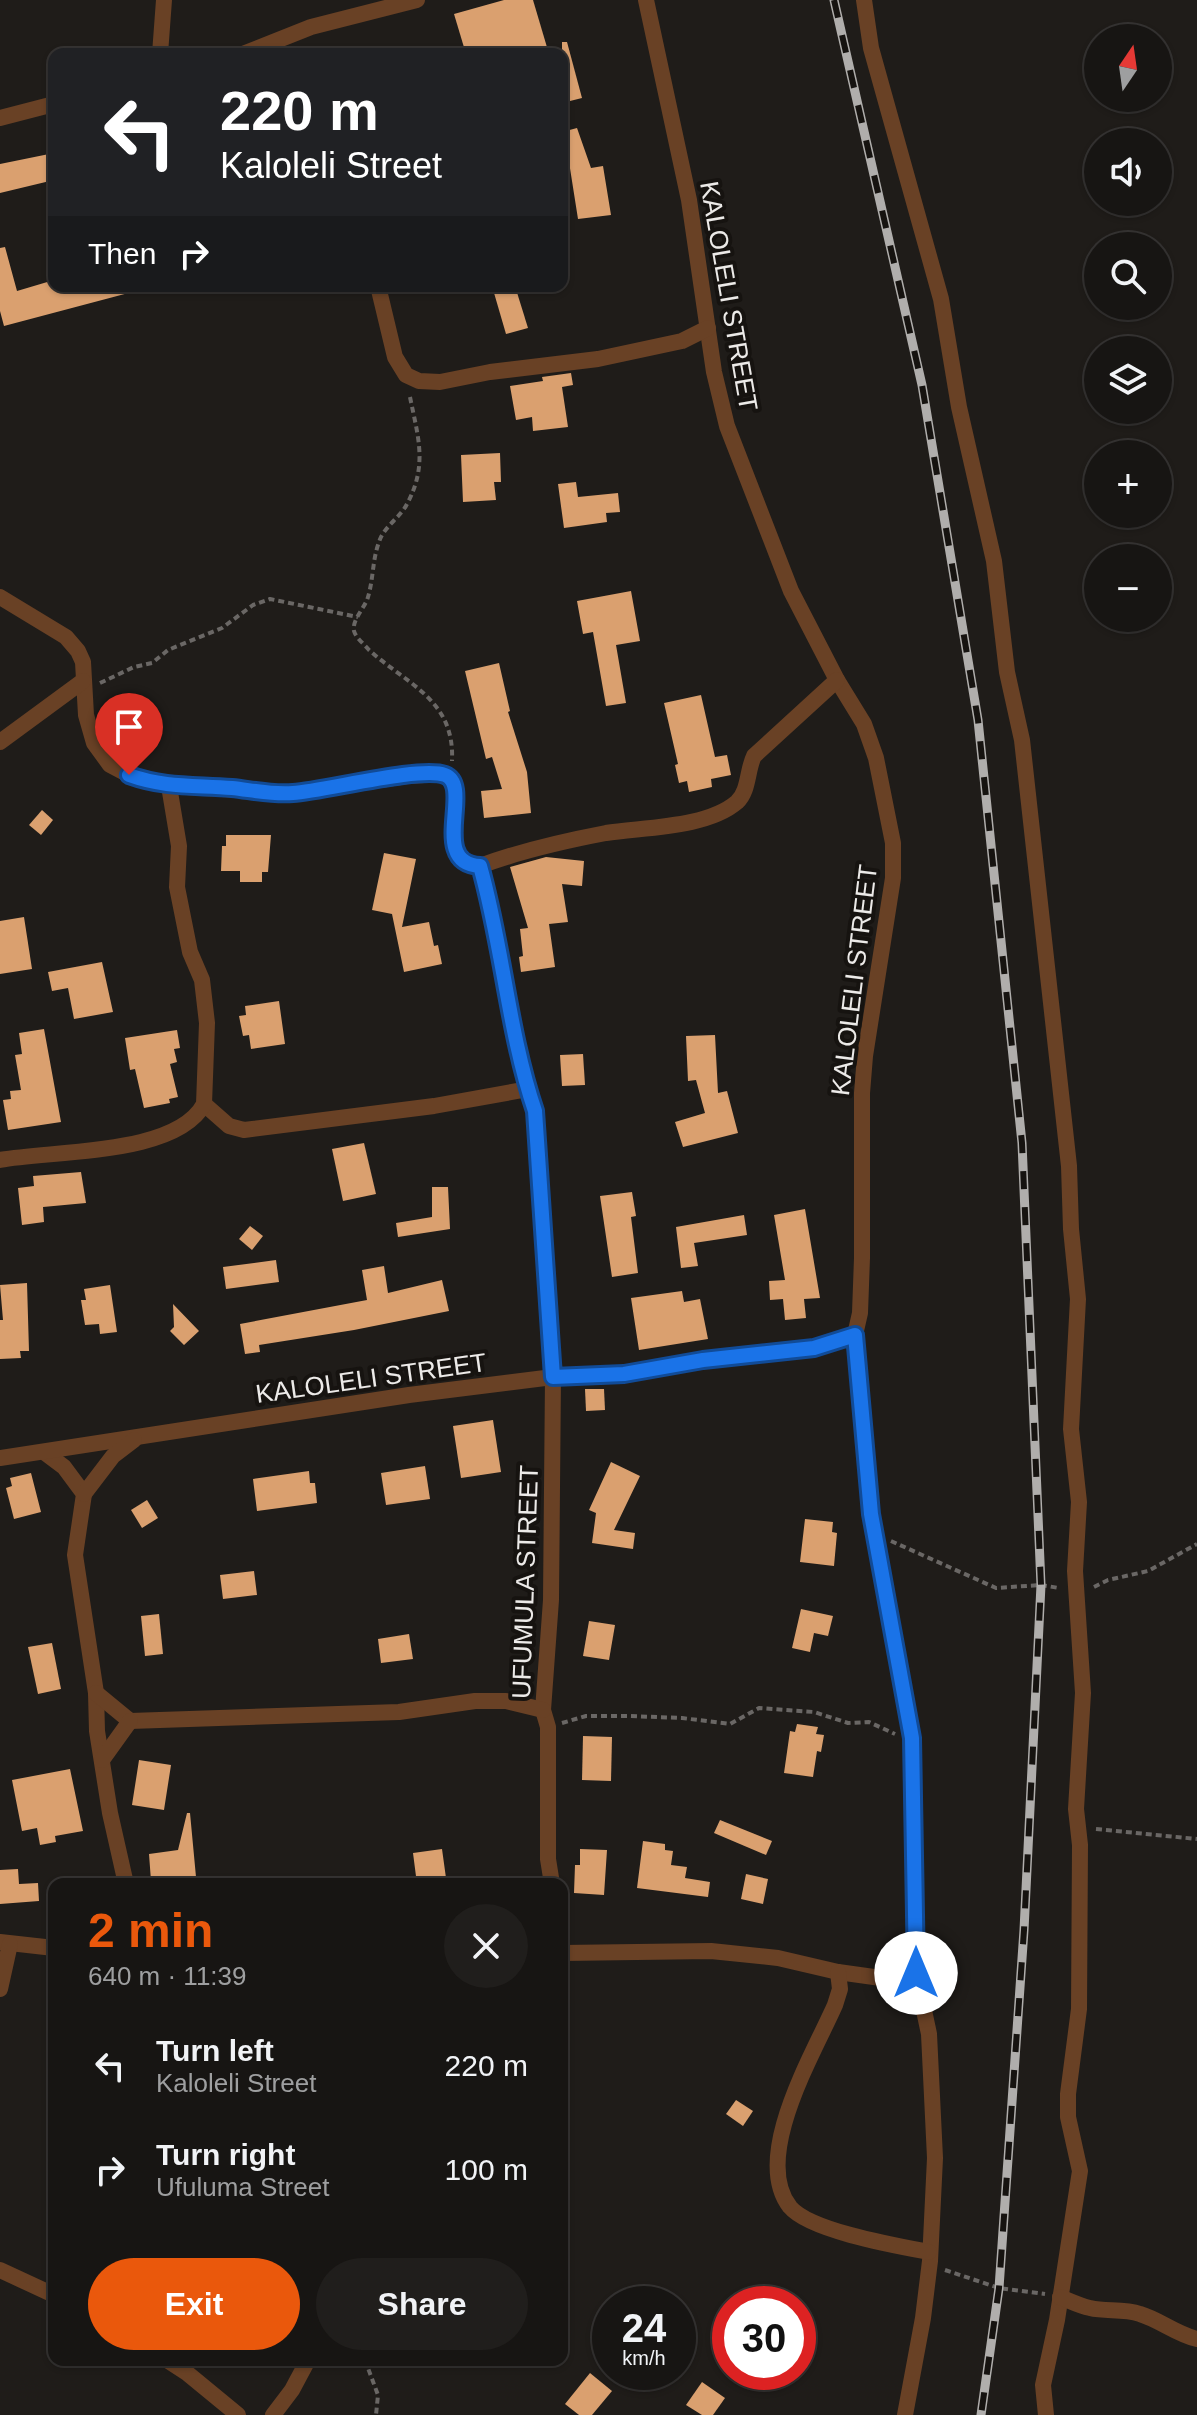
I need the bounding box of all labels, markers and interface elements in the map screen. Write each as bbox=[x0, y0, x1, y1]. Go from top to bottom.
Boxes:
north arrow bbox=[1084, 24, 1172, 112]
map controls bbox=[1084, 24, 1172, 632]
text: 220 m bbox=[220, 79, 379, 142]
icon: left bbox=[88, 80, 192, 184]
button: sound bbox=[1084, 128, 1172, 216]
text: Kaloleli Street bbox=[220, 145, 442, 186]
street label: KALOLELI STREET bbox=[694, 179, 764, 413]
icon: right bbox=[172, 232, 216, 276]
button: search bbox=[1084, 232, 1172, 320]
text: Then bbox=[88, 237, 156, 270]
button: layers bbox=[1084, 336, 1172, 424]
button: + bbox=[1084, 440, 1172, 528]
button: − bbox=[1084, 544, 1172, 632]
pin bbox=[95, 693, 163, 775]
icon: arrive bbox=[107, 705, 151, 749]
street label: KALOLELI STREET bbox=[825, 863, 883, 1097]
street label: KALOLELI STREET bbox=[254, 1347, 488, 1409]
street label: UFUMULA STREET bbox=[506, 1464, 544, 1699]
text: 2 min bbox=[88, 1904, 213, 1957]
button: close bbox=[444, 1904, 528, 1988]
position arrow bbox=[874, 1931, 958, 2015]
text: 640 m · 11:39 bbox=[88, 1961, 247, 1991]
text: Turn left bbox=[156, 2034, 274, 2067]
icon: left bbox=[88, 2044, 132, 2088]
text: 220 m bbox=[445, 2049, 528, 2082]
text: Kaloleli Street bbox=[156, 2068, 316, 2098]
text: Turn right bbox=[156, 2138, 295, 2171]
icon: right bbox=[88, 2148, 132, 2192]
text: 100 m bbox=[445, 2153, 528, 2186]
text: Ufuluma Street bbox=[156, 2172, 329, 2202]
button: Exit bbox=[88, 2258, 300, 2350]
button: Share bbox=[316, 2258, 528, 2350]
speed limit sign: 30 bbox=[712, 2286, 816, 2390]
text: 24 bbox=[622, 2306, 666, 2350]
text: km/h bbox=[622, 2347, 666, 2369]

